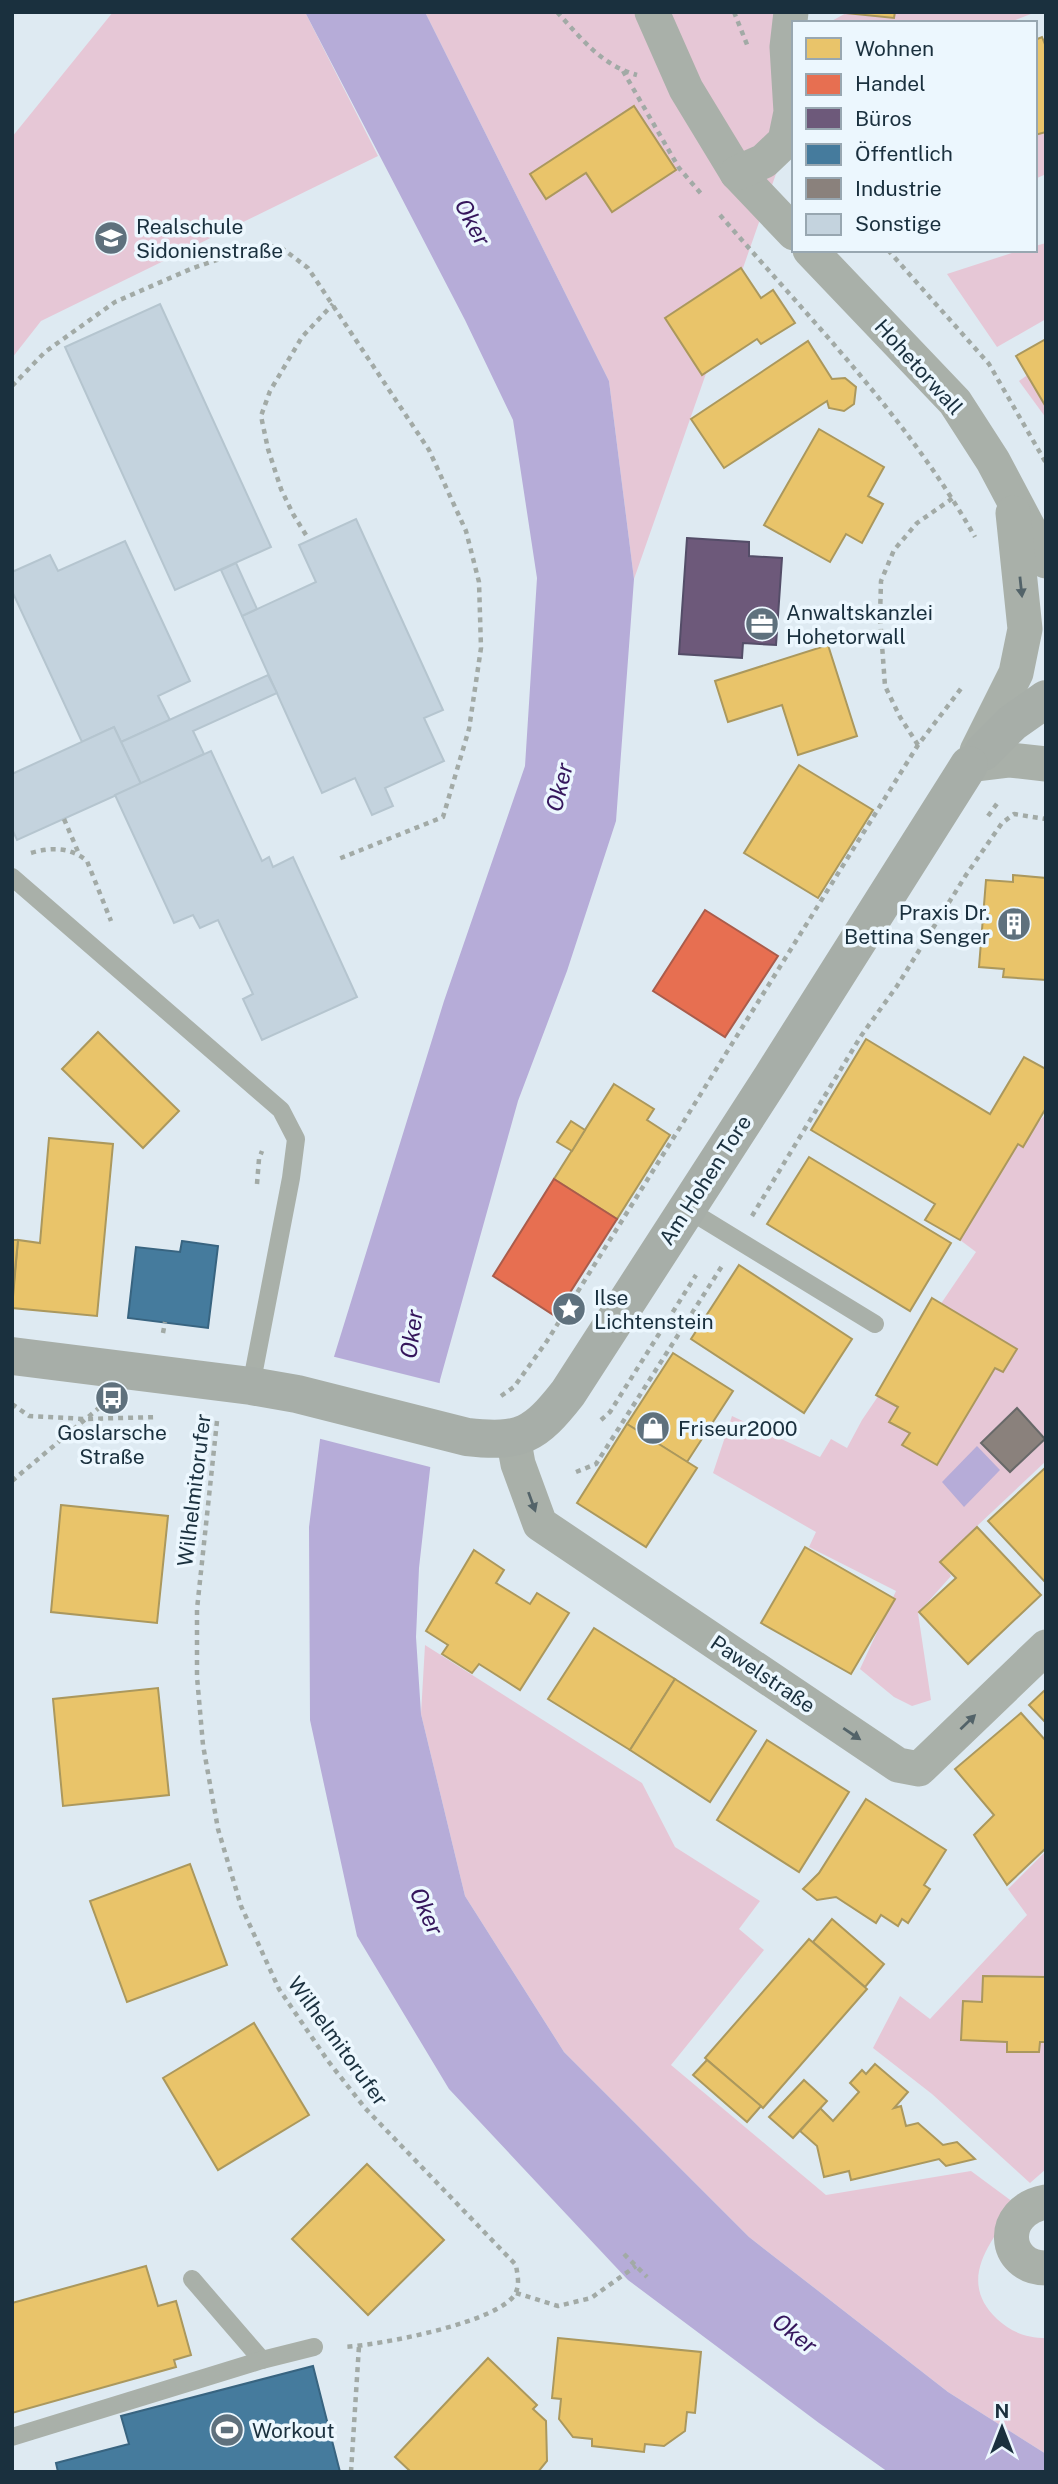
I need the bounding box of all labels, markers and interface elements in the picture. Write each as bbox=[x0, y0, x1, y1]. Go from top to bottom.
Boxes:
legend bbox=[792, 21, 1037, 252]
text: Wohnen bbox=[855, 36, 934, 61]
text: Handel bbox=[855, 71, 926, 96]
text: Büros bbox=[855, 106, 912, 131]
text: Öffentlich bbox=[855, 141, 953, 166]
text: Industrie bbox=[855, 176, 942, 201]
water label: Oker bbox=[450, 194, 497, 250]
text: Sonstige bbox=[855, 211, 941, 236]
place label: Realschule Sidonienstraße bbox=[136, 214, 283, 263]
school or university icon: Realschule Sidonienstraße bbox=[92, 219, 130, 257]
street label: Hohetorwall bbox=[870, 314, 968, 420]
one-way arrow bbox=[1015, 576, 1026, 598]
place label: Anwaltskanzlei Hohetorwall bbox=[786, 600, 933, 649]
office icon: Anwaltskanzlei Hohetorwall bbox=[743, 605, 781, 643]
water label: Oker bbox=[540, 760, 578, 814]
place label: Praxis Dr. Bettina Senger bbox=[844, 900, 990, 949]
building icon: Praxis Dr. Bettina Senger bbox=[995, 905, 1033, 943]
street label: Am Hohen Tore bbox=[654, 1110, 756, 1250]
place label: Ilse Lichtenstein bbox=[594, 1285, 714, 1334]
place icon: Ilse Lichtenstein bbox=[550, 1290, 588, 1328]
water label: Oker bbox=[394, 1307, 428, 1360]
bus stop icon: Goslarsche Straße bbox=[93, 1379, 131, 1417]
shop icon: Friseur2000 bbox=[634, 1409, 672, 1447]
street label: Wilhelmitorufer bbox=[172, 1412, 216, 1568]
place label: Friseur2000 bbox=[678, 1416, 798, 1441]
place label: Goslarsche Straße bbox=[57, 1420, 167, 1469]
one-way arrow bbox=[527, 1491, 538, 1512]
street label: Pawelstraße bbox=[706, 1630, 820, 1718]
one-way arrow bbox=[959, 1714, 976, 1730]
one-way arrow bbox=[842, 1727, 861, 1740]
water label: Oker bbox=[405, 1883, 449, 1939]
street label: Wilhelmitorufer bbox=[283, 1971, 393, 2111]
water label: Oker bbox=[767, 2307, 823, 2359]
north arrow bbox=[967, 2393, 1037, 2463]
text: N bbox=[995, 2400, 1009, 2422]
sports icon: Workout bbox=[208, 2411, 246, 2449]
place label: Workout bbox=[252, 2418, 335, 2443]

